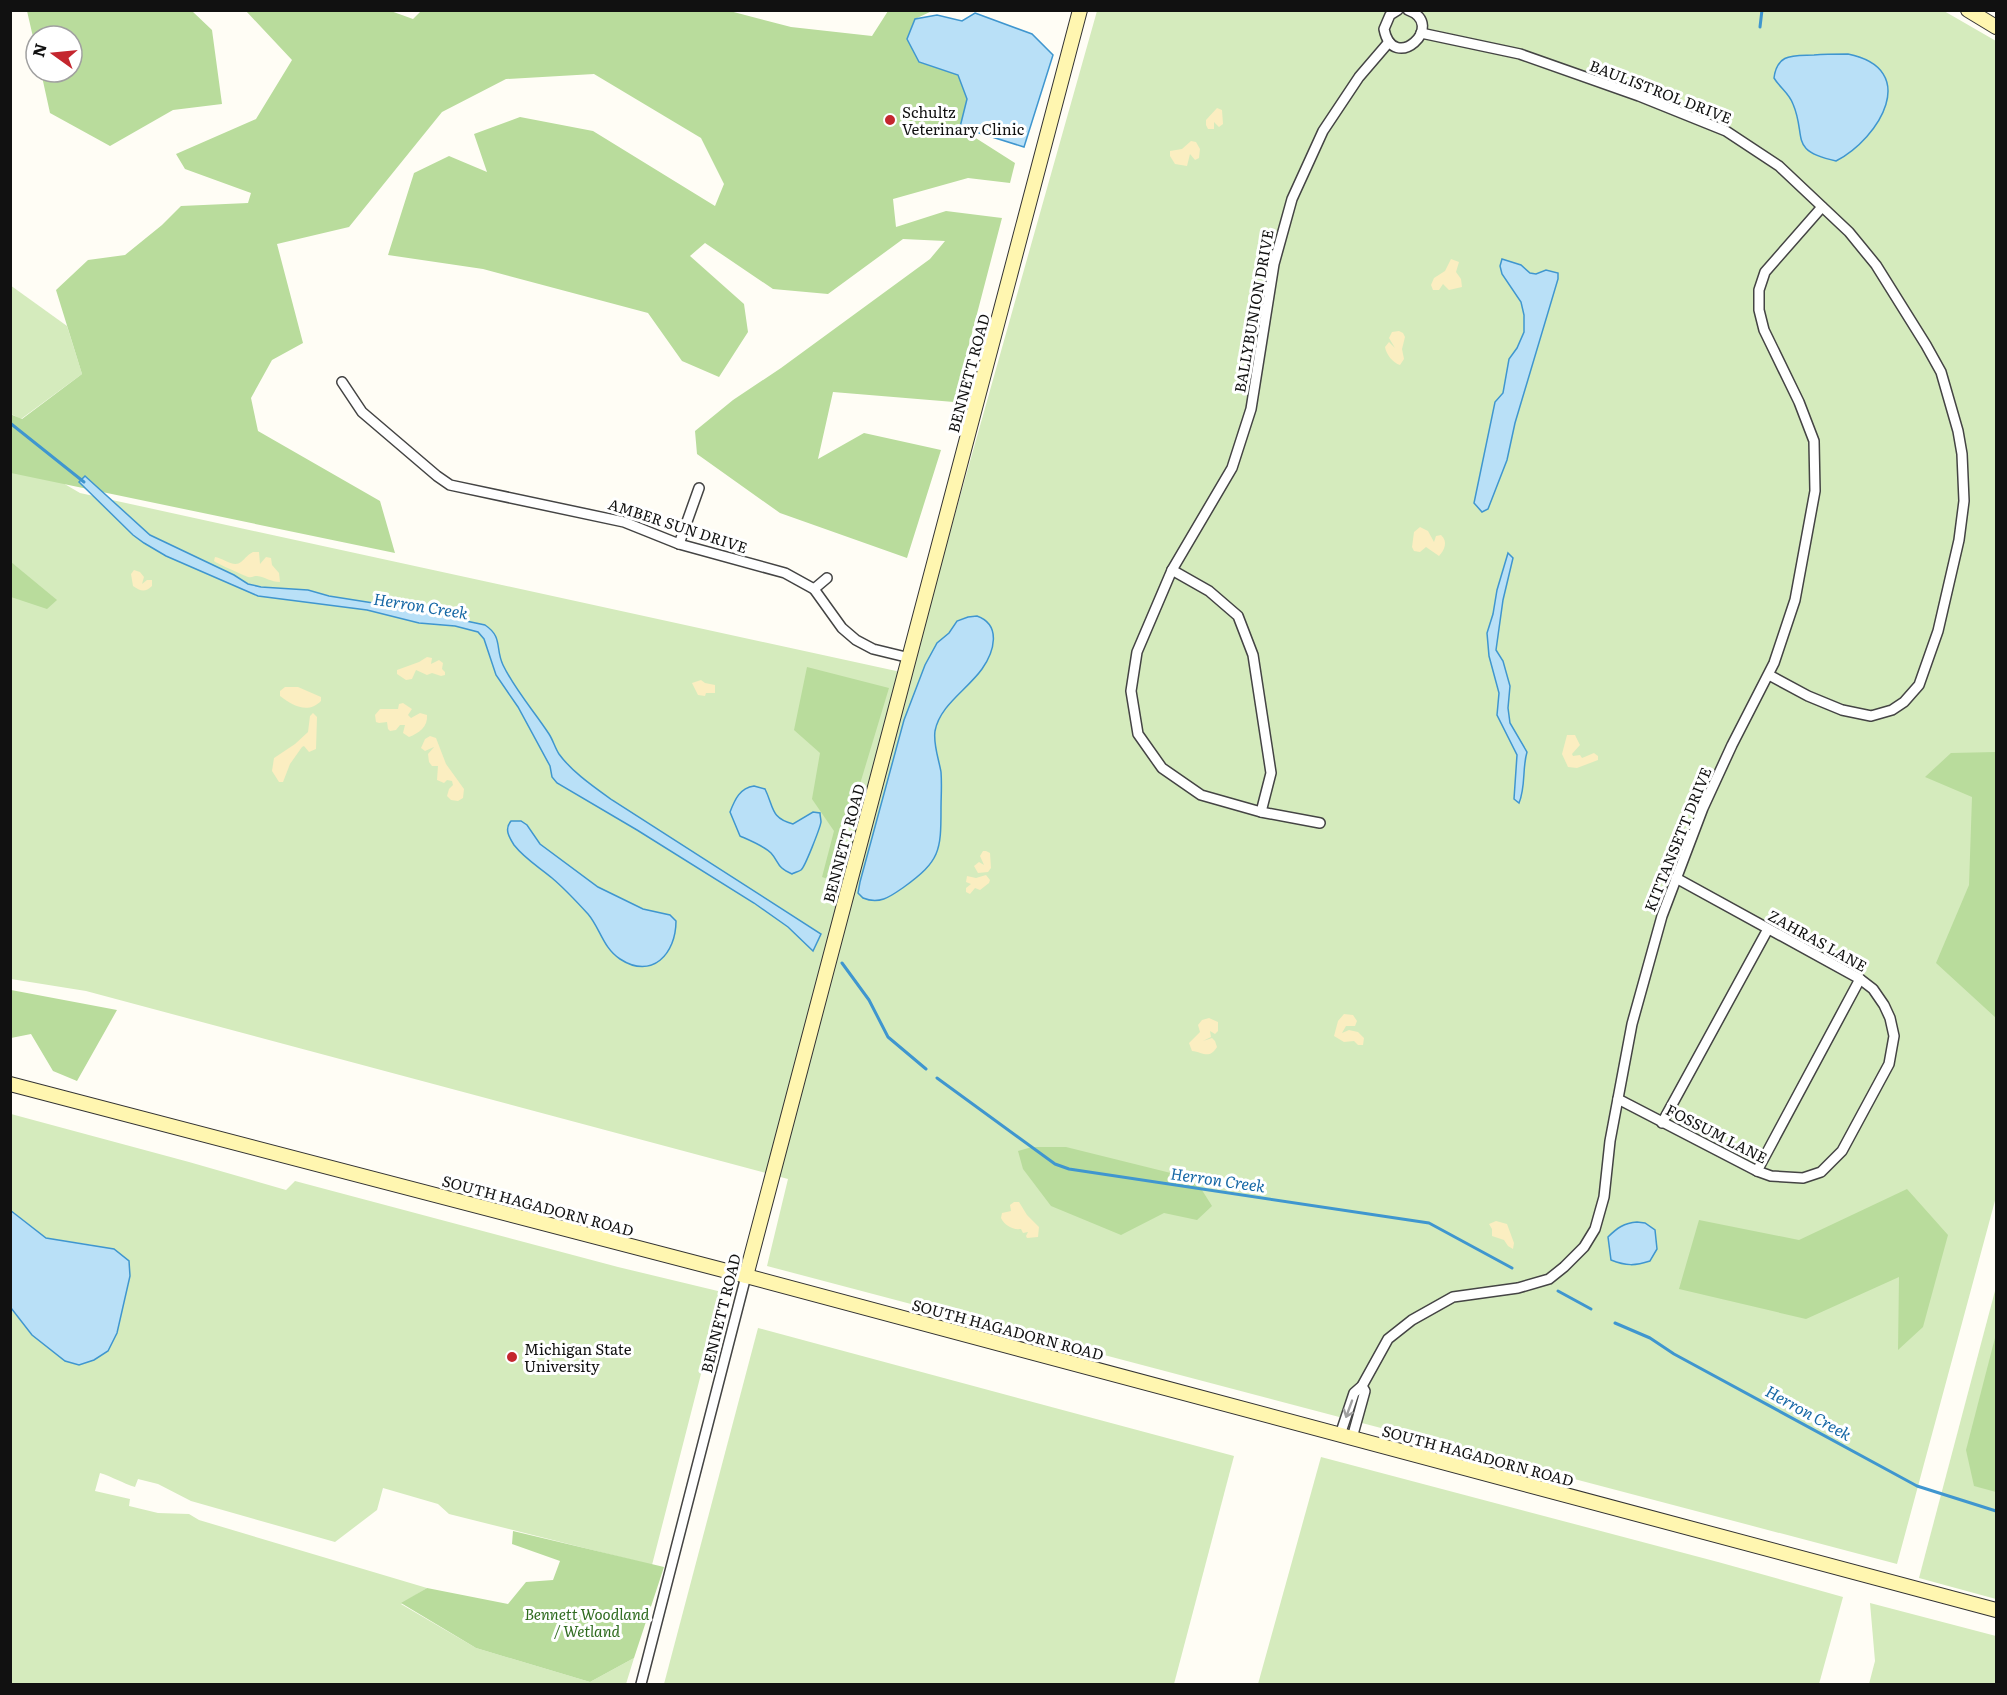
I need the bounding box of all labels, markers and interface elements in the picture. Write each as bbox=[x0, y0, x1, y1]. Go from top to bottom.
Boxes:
north arrow bbox=[24, 24, 84, 84]
text: N bbox=[25, 40, 52, 59]
street label: BAULISTROL DRIVE bbox=[1587, 53, 1735, 129]
place label: Schultz Veterinary Clinic bbox=[902, 100, 1025, 140]
marker: Schultz Veterinary Clinic bbox=[883, 113, 897, 127]
street label: BALLYBUNION DRIVE bbox=[1227, 228, 1279, 394]
street label: BENNETT ROAD bbox=[941, 311, 995, 435]
street label: AMBER SUN DRIVE bbox=[605, 492, 751, 558]
water label: Herron Creek bbox=[372, 586, 470, 624]
street label: KITTANSETT DRIVE bbox=[1637, 763, 1717, 915]
street label: BENNETT ROAD bbox=[816, 781, 870, 905]
street label: ZAHRAS LANE bbox=[1764, 903, 1872, 977]
street label: FOSSUM LANE bbox=[1662, 1098, 1772, 1168]
water label: Herron Creek bbox=[1169, 1160, 1267, 1198]
street label: SOUTH HAGADORN ROAD bbox=[440, 1168, 636, 1242]
street label: BENNETT ROAD bbox=[694, 1251, 746, 1375]
street label: SOUTH HAGADORN ROAD bbox=[910, 1292, 1106, 1366]
place label: Michigan State University bbox=[524, 1337, 632, 1377]
marker: Michigan State University bbox=[505, 1350, 519, 1364]
water label: Herron Creek bbox=[1762, 1378, 1857, 1446]
one-way arrow bbox=[1342, 1399, 1353, 1418]
street label: SOUTH HAGADORN ROAD bbox=[1380, 1418, 1576, 1492]
park label: Bennett Woodland / Wetland bbox=[525, 1602, 650, 1642]

